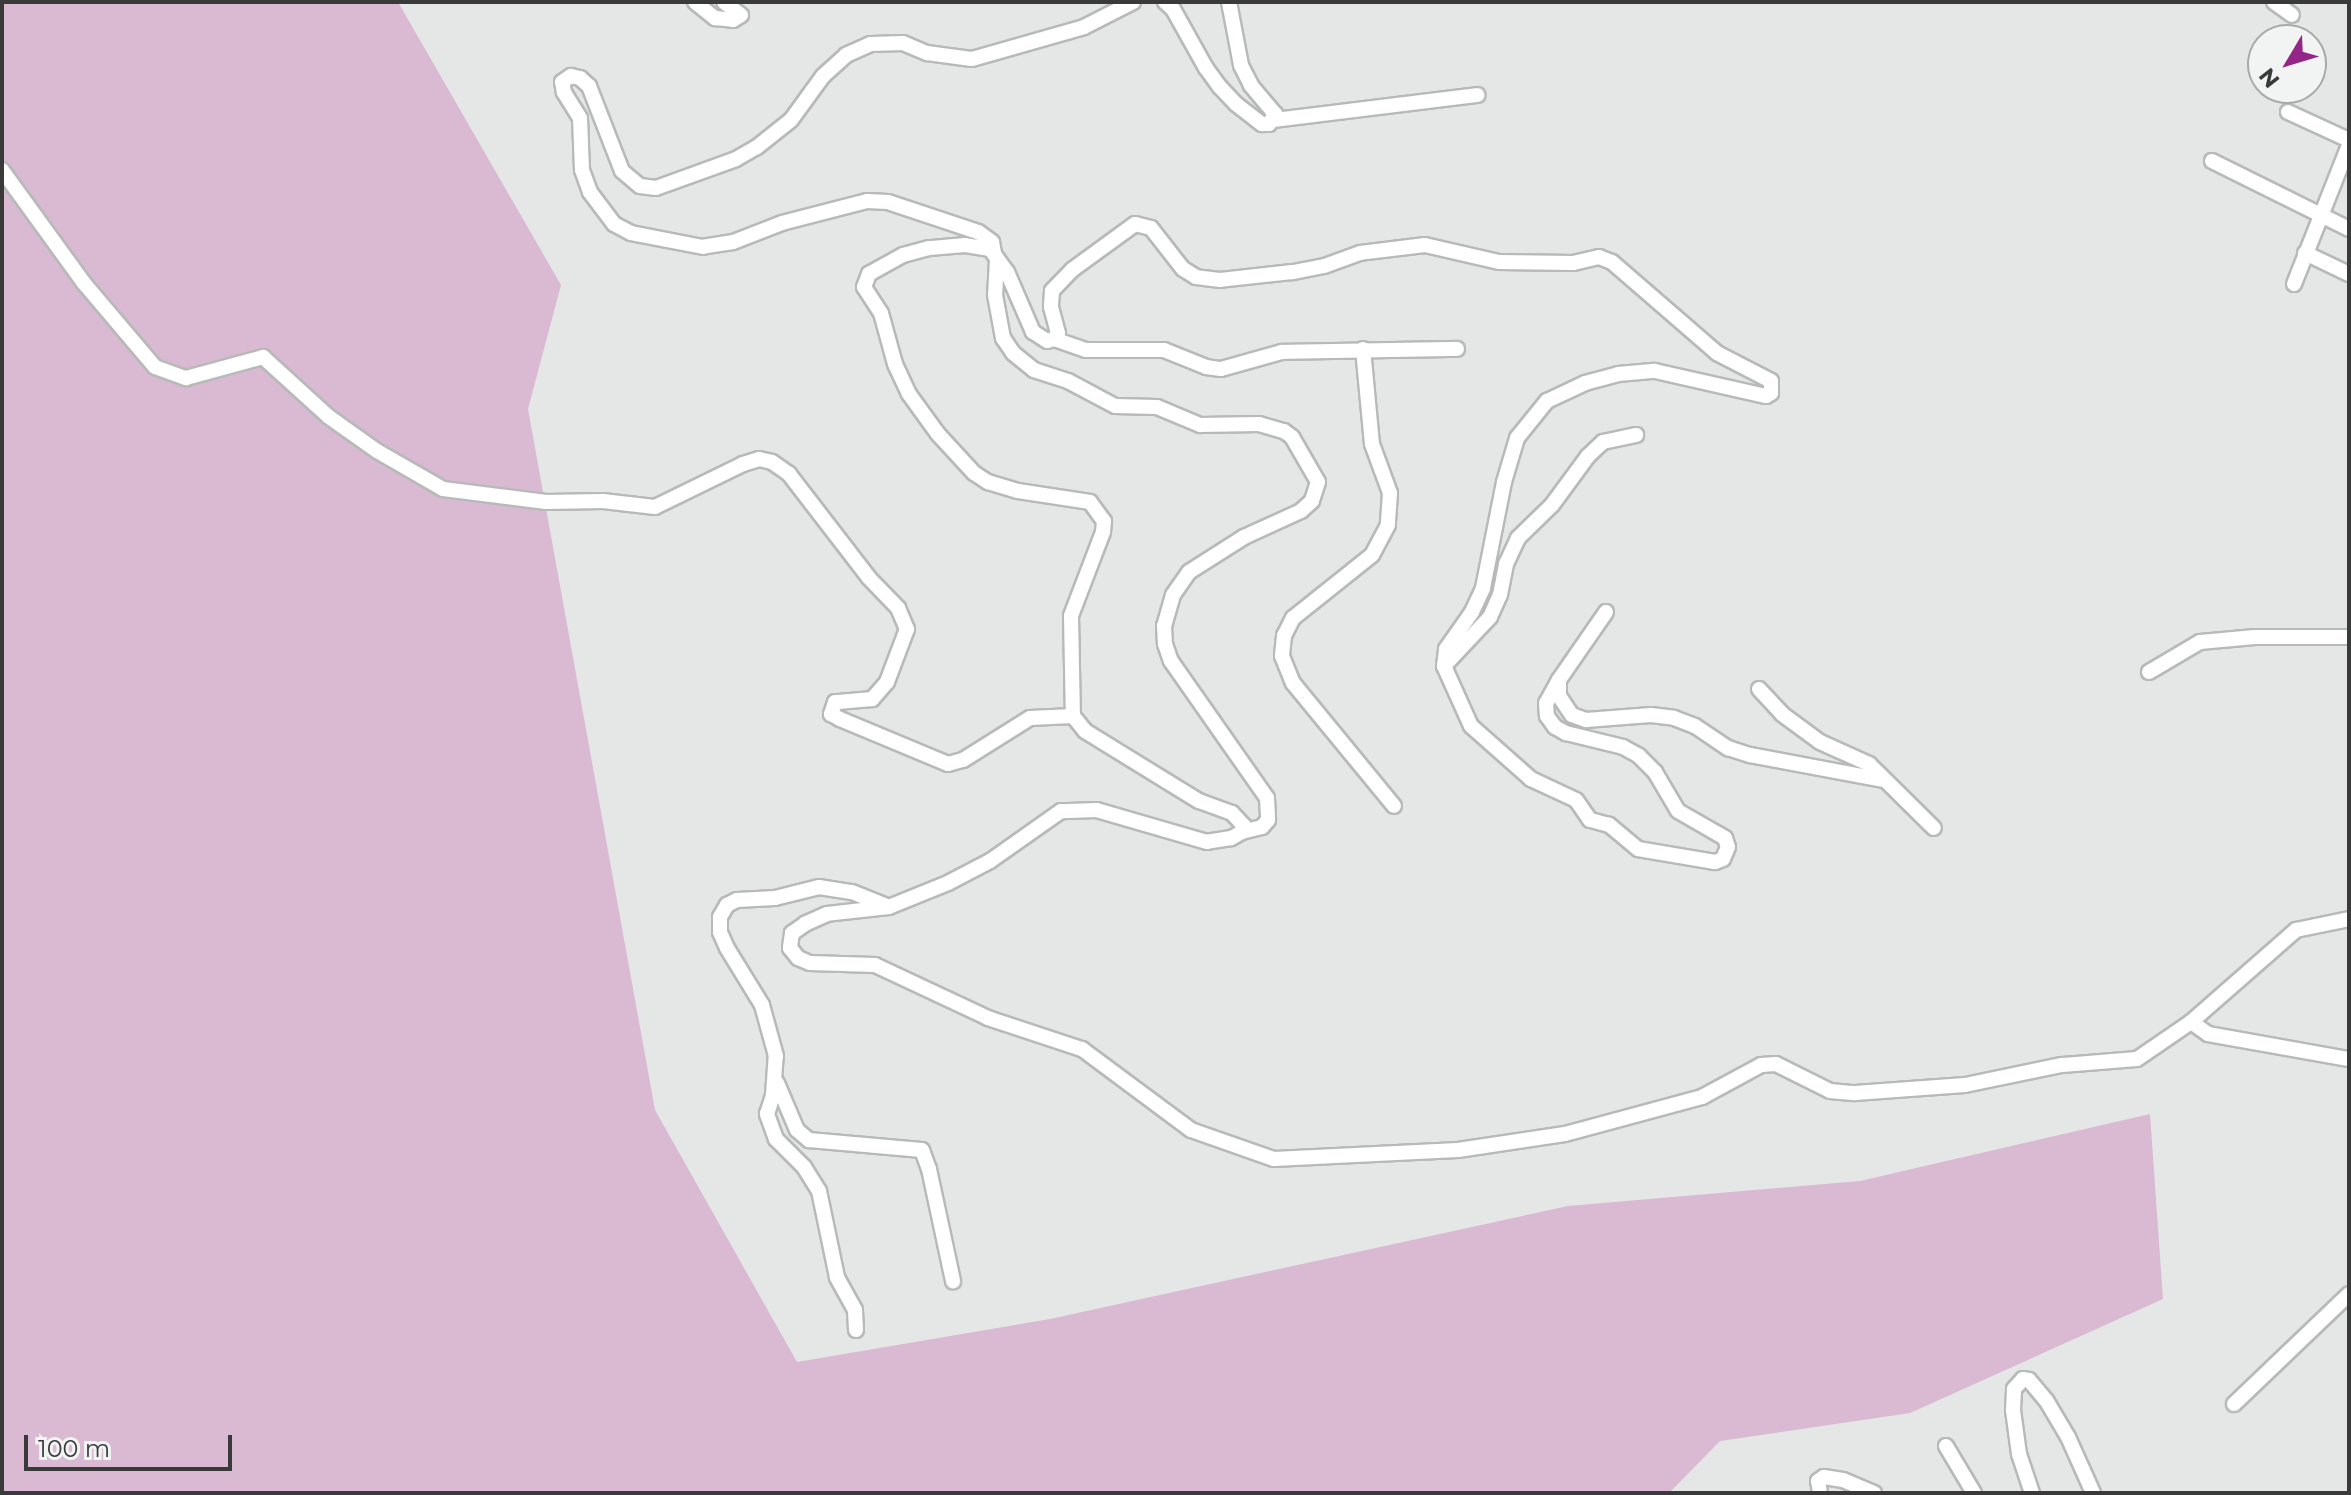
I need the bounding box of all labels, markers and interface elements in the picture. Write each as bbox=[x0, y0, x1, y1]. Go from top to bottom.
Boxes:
north arrow bbox=[2247, 24, 2327, 104]
text: N bbox=[2253, 63, 2285, 93]
scale bar bbox=[28, 1419, 236, 1469]
text: 100 m bbox=[38, 1434, 110, 1463]

